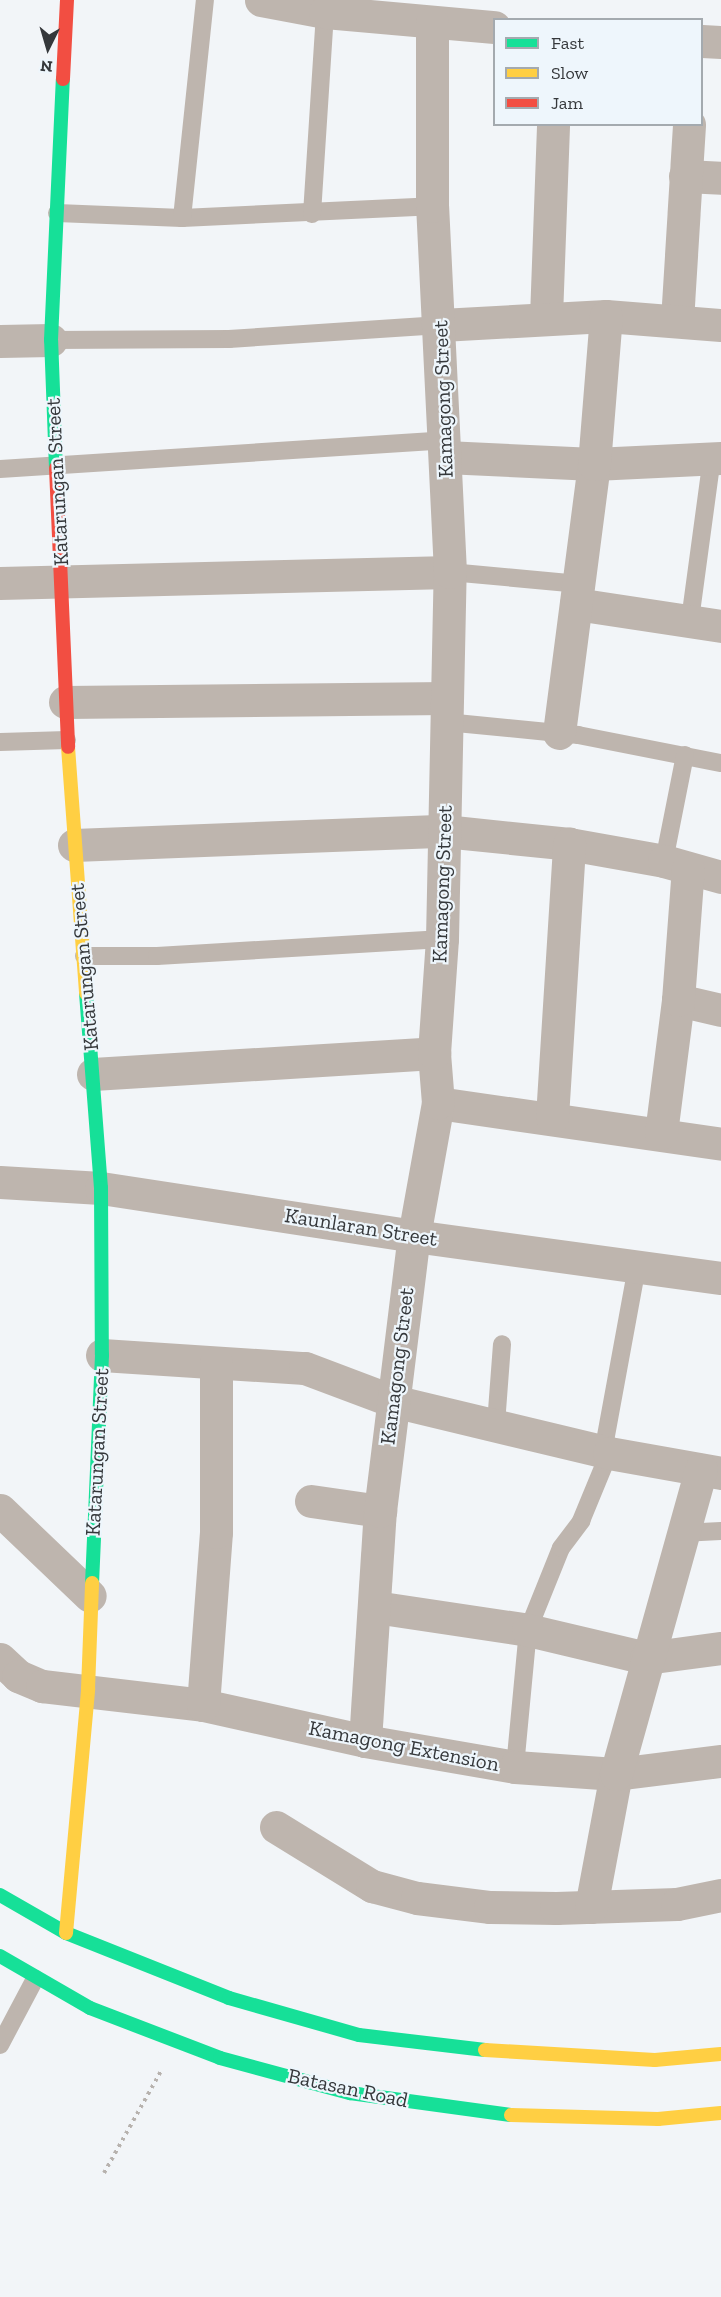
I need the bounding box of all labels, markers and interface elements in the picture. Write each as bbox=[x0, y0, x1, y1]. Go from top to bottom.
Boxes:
north arrow bbox=[18, 18, 78, 78]
legend bbox=[493, 18, 703, 126]
text: Fast bbox=[551, 32, 584, 54]
text: N bbox=[40, 56, 53, 76]
text: Slow bbox=[551, 62, 588, 84]
text: Jam bbox=[551, 92, 583, 114]
street label: Kamagong Street bbox=[428, 320, 458, 478]
street label: Katarungan Street bbox=[40, 397, 74, 567]
street label: Kamagong Street bbox=[427, 805, 457, 963]
street label: Katarungan Street bbox=[64, 882, 104, 1052]
street label: Kaunlaran Street bbox=[283, 1202, 439, 1252]
street label: Kamagong Street bbox=[375, 1286, 419, 1446]
street label: Katarungan Street bbox=[80, 1367, 114, 1537]
street label: Kamagong Extension bbox=[307, 1715, 501, 1777]
street label: Batasan Road bbox=[286, 2063, 410, 2113]

